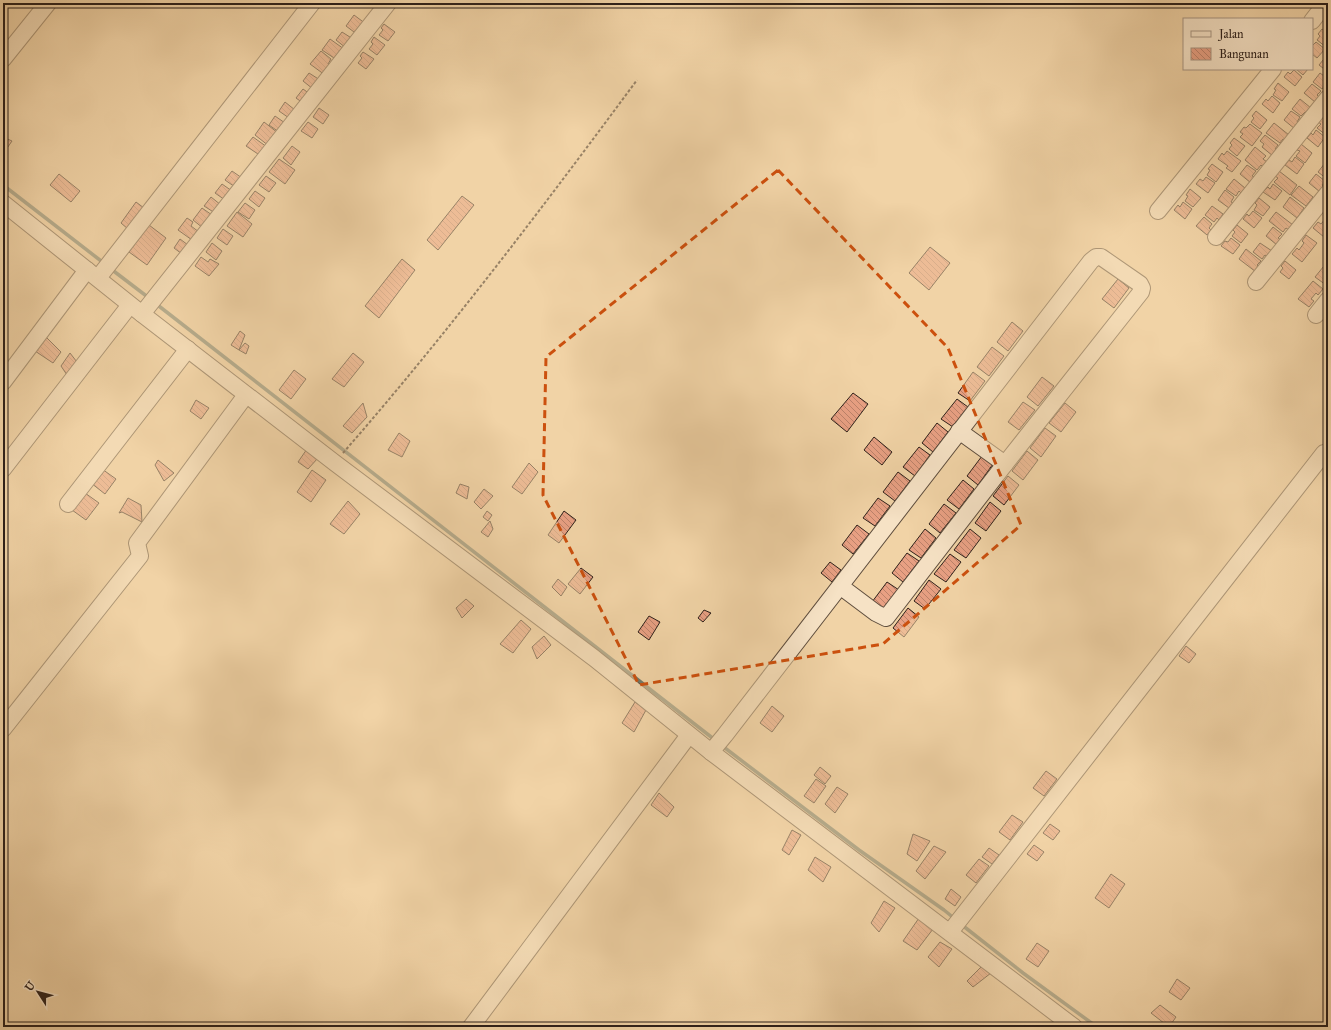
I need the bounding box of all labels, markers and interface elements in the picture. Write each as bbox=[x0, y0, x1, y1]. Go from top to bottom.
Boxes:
legend bbox=[1183, 18, 1313, 70]
text: Jalan bbox=[1217, 27, 1244, 42]
text: Bangunan bbox=[1219, 47, 1269, 62]
north arrow bbox=[18, 972, 58, 1012]
text: U bbox=[23, 979, 38, 994]

